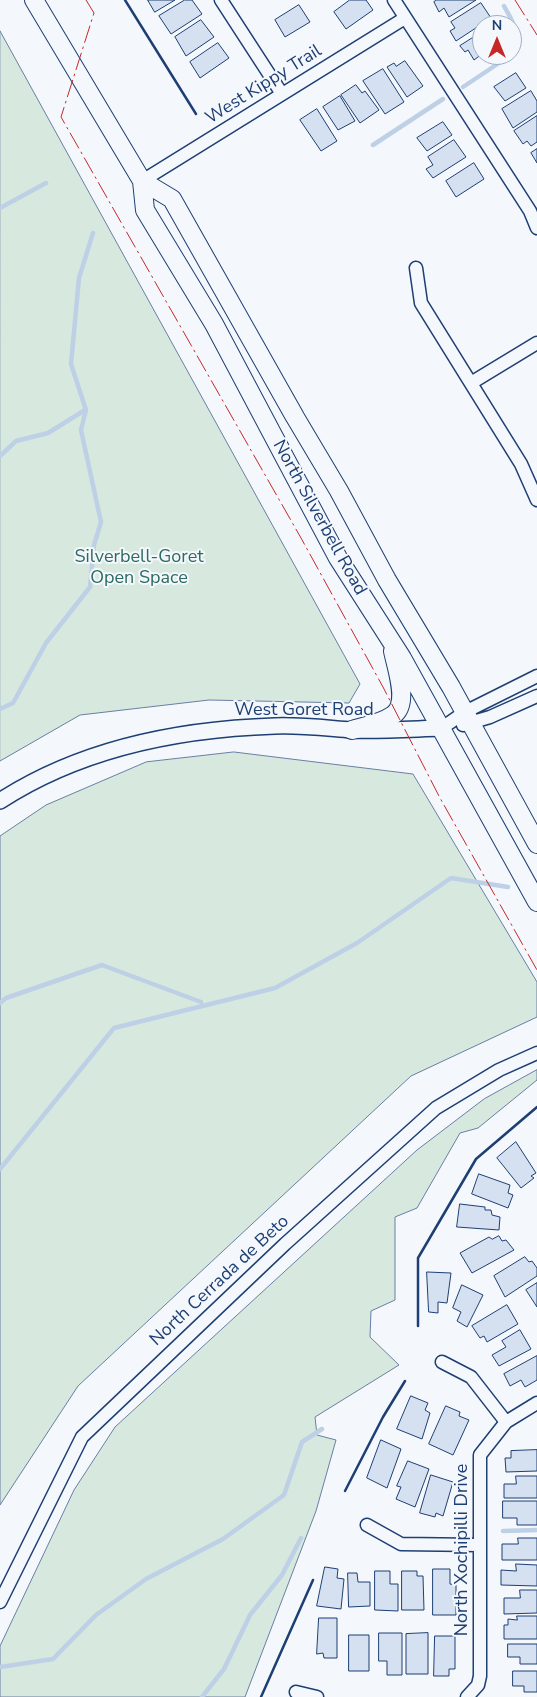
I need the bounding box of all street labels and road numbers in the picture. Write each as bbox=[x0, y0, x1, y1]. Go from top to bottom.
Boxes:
street label: West Kippy Trail bbox=[202, 41, 326, 129]
street label: North Silverbell Road bbox=[267, 437, 371, 599]
street label: West Goret Road bbox=[234, 700, 374, 722]
street label: North Cerrada de Beto bbox=[146, 1211, 294, 1351]
street label: North Xochipilli Drive bbox=[452, 1464, 474, 1636]

